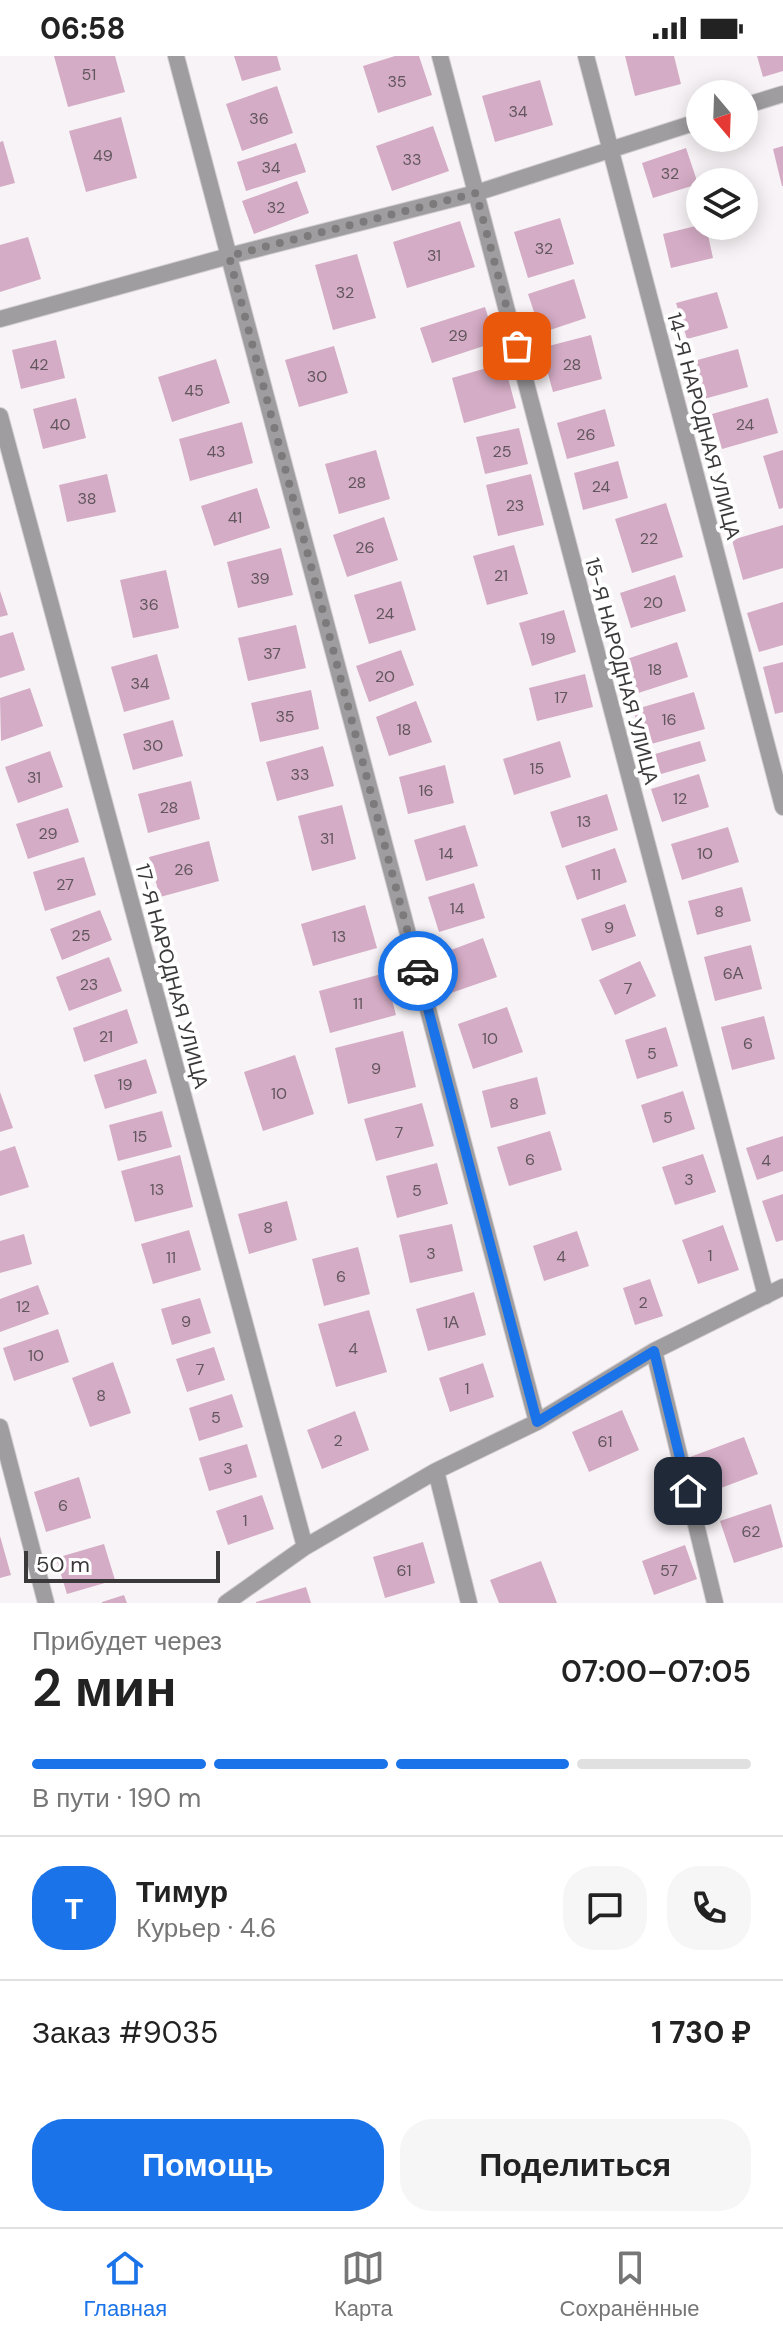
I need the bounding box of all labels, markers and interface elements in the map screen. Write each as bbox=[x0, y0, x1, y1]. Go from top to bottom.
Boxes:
text: 06:58 bbox=[40, 9, 125, 48]
house number: 51 bbox=[82, 64, 96, 85]
house number: 35 bbox=[387, 71, 407, 92]
north arrow bbox=[686, 80, 758, 152]
map controls bbox=[686, 80, 758, 240]
house number: 34 bbox=[508, 101, 528, 122]
house number: 36 bbox=[249, 108, 269, 129]
house number: 49 bbox=[93, 145, 113, 166]
house number: 33 bbox=[403, 149, 421, 170]
house number: 34 bbox=[261, 157, 281, 178]
house number: 32 bbox=[661, 163, 679, 184]
button: layers bbox=[686, 168, 758, 240]
house number: 32 bbox=[267, 197, 285, 218]
house number: 32 bbox=[535, 238, 553, 259]
house number: 31 bbox=[427, 245, 441, 266]
house number: 32 bbox=[336, 282, 354, 303]
street label: 14-Я НАРОДНАЯ УЛИЦА bbox=[661, 310, 747, 543]
pin bbox=[483, 312, 551, 380]
icon: bag bbox=[495, 324, 539, 368]
house number: 29 bbox=[448, 325, 468, 346]
house number: 42 bbox=[30, 354, 48, 375]
house number: 28 bbox=[563, 354, 581, 375]
house number: 30 bbox=[307, 366, 327, 387]
house number: 45 bbox=[184, 380, 204, 401]
house number: 40 bbox=[50, 414, 70, 435]
house number: 24 bbox=[736, 414, 755, 435]
house number: 26 bbox=[576, 424, 596, 445]
house number: 43 bbox=[206, 441, 226, 462]
house number: 25 bbox=[493, 441, 511, 462]
house number: 28 bbox=[348, 472, 366, 493]
house number: 24 bbox=[592, 476, 611, 497]
house number: 38 bbox=[77, 488, 97, 509]
house number: 23 bbox=[506, 495, 524, 516]
house number: 41 bbox=[228, 507, 242, 528]
house number: 22 bbox=[640, 528, 658, 549]
house number: 26 bbox=[355, 537, 375, 558]
street label: 15-Я НАРОДНАЯ УЛИЦА bbox=[579, 555, 665, 788]
house number: 21 bbox=[494, 565, 508, 586]
house number: 39 bbox=[250, 568, 270, 589]
house number: 20 bbox=[643, 592, 663, 613]
house number: 36 bbox=[139, 594, 159, 615]
house number: 24 bbox=[376, 603, 395, 624]
house number: 19 bbox=[540, 628, 556, 649]
house number: 37 bbox=[263, 643, 281, 664]
house number: 18 bbox=[648, 659, 662, 680]
house number: 20 bbox=[375, 666, 395, 687]
house number: 34 bbox=[130, 673, 150, 694]
house number: 17 bbox=[554, 687, 568, 708]
house number: 35 bbox=[275, 706, 295, 727]
house number: 16 bbox=[661, 709, 677, 730]
house number: 18 bbox=[397, 719, 411, 740]
house number: 30 bbox=[143, 735, 163, 756]
house number: 15 bbox=[530, 758, 544, 779]
house number: 33 bbox=[291, 764, 309, 785]
house number: 31 bbox=[27, 767, 41, 788]
house number: 16 bbox=[418, 780, 434, 801]
house number: 12 bbox=[673, 788, 687, 809]
house number: 28 bbox=[160, 797, 178, 818]
house number: 13 bbox=[577, 811, 591, 832]
house number: 29 bbox=[38, 823, 58, 844]
house number: 31 bbox=[320, 828, 334, 849]
house number: 14 bbox=[439, 843, 454, 864]
house number: 10 bbox=[697, 843, 713, 864]
house number: 26 bbox=[174, 859, 194, 880]
street label: 17-Я НАРОДНАЯ УЛИЦА bbox=[129, 861, 215, 1092]
house number: 11 bbox=[591, 864, 601, 885]
house number: 27 bbox=[56, 874, 74, 895]
house number: 14 bbox=[450, 898, 465, 919]
house number: 8 bbox=[714, 901, 724, 922]
house number: 9 bbox=[604, 917, 614, 938]
house number: 25 bbox=[72, 925, 90, 946]
house number: 13 bbox=[332, 926, 346, 947]
courier bbox=[378, 931, 458, 1011]
icon: car bbox=[396, 949, 440, 993]
house number: 6А bbox=[723, 963, 744, 984]
house number: 23 bbox=[80, 974, 98, 995]
house number: 7 bbox=[624, 978, 632, 999]
house number: 11 bbox=[353, 993, 363, 1014]
house number: 21 bbox=[99, 1026, 113, 1047]
house number: 10 bbox=[482, 1028, 498, 1049]
house number: 6 bbox=[743, 1033, 753, 1054]
house number: 5 bbox=[647, 1043, 657, 1064]
house number: 9 bbox=[371, 1058, 381, 1079]
house number: 19 bbox=[117, 1074, 133, 1095]
house number: 10 bbox=[271, 1083, 287, 1104]
house number: 8 bbox=[509, 1093, 519, 1114]
house number: 5 bbox=[663, 1107, 673, 1128]
house number: 7 bbox=[395, 1122, 403, 1143]
house number: 15 bbox=[133, 1126, 147, 1147]
house number: 6 bbox=[525, 1149, 535, 1170]
house number: 4 bbox=[761, 1150, 771, 1171]
house number: 3 bbox=[684, 1169, 694, 1190]
house number: 13 bbox=[150, 1179, 164, 1200]
house number: 5 bbox=[412, 1180, 422, 1201]
house number: 8 bbox=[263, 1217, 273, 1238]
house number: 3 bbox=[426, 1243, 436, 1264]
house number: 1 bbox=[708, 1245, 713, 1266]
house number: 4 bbox=[556, 1246, 566, 1267]
house number: 11 bbox=[166, 1247, 176, 1268]
house number: 6 bbox=[336, 1266, 346, 1287]
house number: 2 bbox=[638, 1292, 648, 1313]
house number: 12 bbox=[16, 1296, 30, 1317]
house number: 9 bbox=[181, 1311, 191, 1332]
house number: 1А bbox=[443, 1312, 459, 1333]
house number: 4 bbox=[348, 1338, 358, 1359]
house number: 10 bbox=[28, 1345, 44, 1366]
house number: 7 bbox=[196, 1359, 204, 1380]
house number: 1 bbox=[465, 1378, 470, 1399]
house number: 8 bbox=[96, 1385, 106, 1406]
house number: 5 bbox=[211, 1407, 221, 1428]
house number: 2 bbox=[333, 1430, 343, 1451]
house number: 61 bbox=[597, 1431, 613, 1452]
pin bbox=[654, 1457, 722, 1525]
house number: 3 bbox=[223, 1458, 233, 1479]
icon: home bbox=[666, 1469, 710, 1513]
house number: 6 bbox=[58, 1495, 68, 1516]
house number: 1 bbox=[243, 1510, 248, 1531]
house number: 62 bbox=[742, 1521, 760, 1542]
scale bar bbox=[24, 1547, 220, 1583]
text: 50 m bbox=[36, 1550, 90, 1579]
house number: 61 bbox=[396, 1560, 412, 1581]
house number: 57 bbox=[660, 1560, 678, 1581]
text: Прибудет через bbox=[32, 1624, 222, 1658]
text: 07:00–07:05 bbox=[561, 1652, 751, 1691]
text: 2 мин bbox=[32, 1654, 177, 1722]
text: В пути · 190 m bbox=[32, 1781, 201, 1815]
button: chat bbox=[563, 1866, 647, 1950]
button: phone bbox=[667, 1866, 751, 1950]
text: Тимур bbox=[136, 1872, 228, 1911]
text: Т bbox=[65, 1889, 83, 1928]
text: Курьер · 4.6 bbox=[136, 1911, 276, 1945]
text: Заказ #9035 bbox=[32, 2013, 218, 2052]
text: 1 730 ₽ bbox=[651, 2013, 751, 2052]
button: Помощь bbox=[32, 2119, 384, 2211]
button: Поделиться bbox=[400, 2119, 751, 2211]
tab: Главная bbox=[83, 2246, 167, 2323]
tab: Карта bbox=[334, 2246, 393, 2323]
tab: Сохранённые bbox=[560, 2246, 700, 2323]

